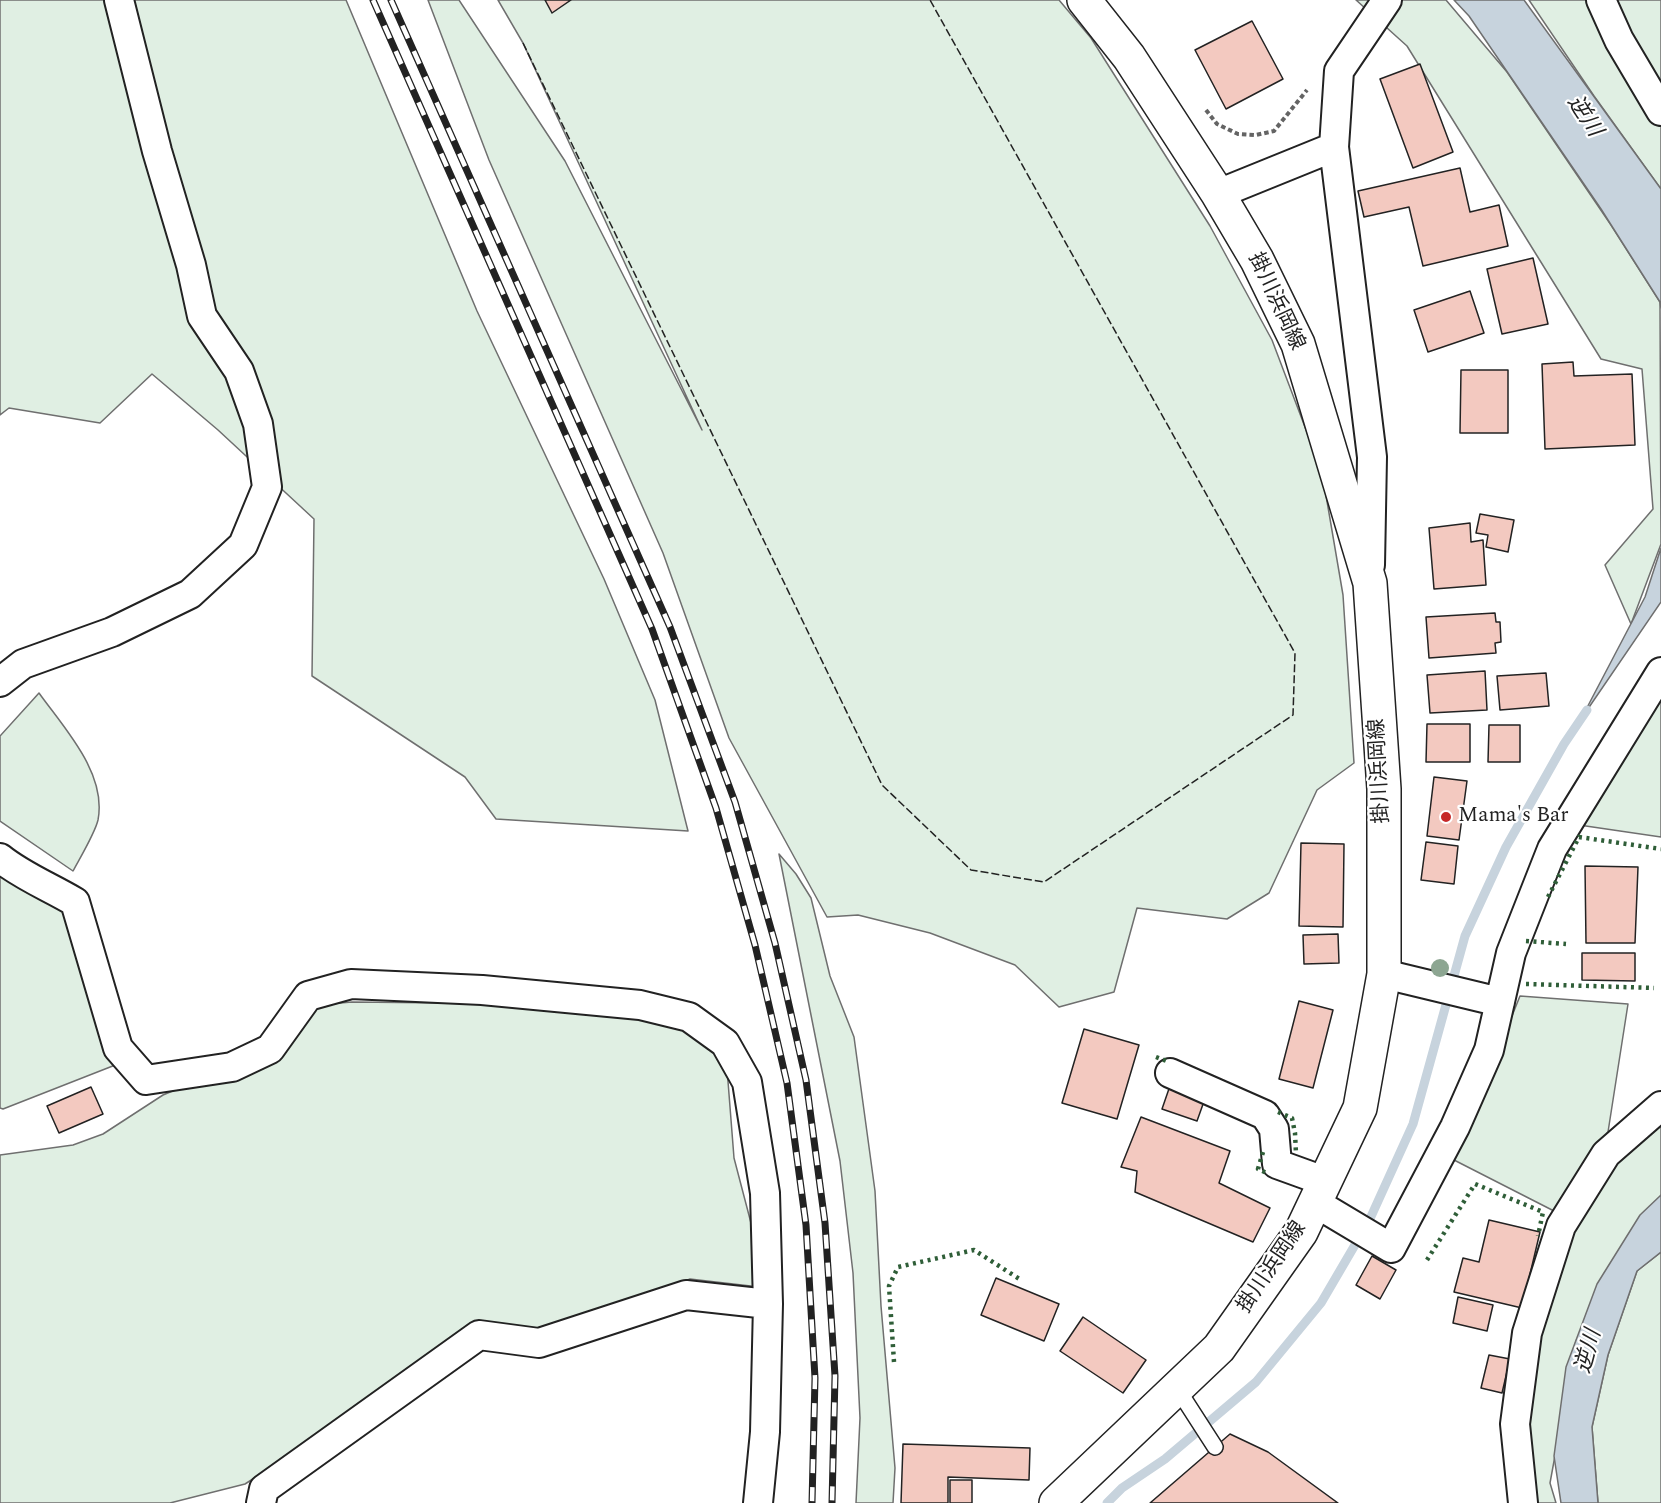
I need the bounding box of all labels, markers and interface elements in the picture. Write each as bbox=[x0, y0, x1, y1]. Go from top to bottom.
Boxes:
water label: 逆川 bbox=[1560, 91, 1606, 143]
street label: 掛川浜岡線 bbox=[1241, 249, 1309, 355]
street label: 掛川浜岡線 bbox=[1366, 718, 1396, 824]
place label: Mama's Bar bbox=[1458, 804, 1569, 830]
marker: Mama's Bar bbox=[1439, 810, 1453, 824]
street label: 掛川浜岡線 bbox=[1233, 1217, 1313, 1319]
water label: 逆川 bbox=[1572, 1327, 1608, 1377]

